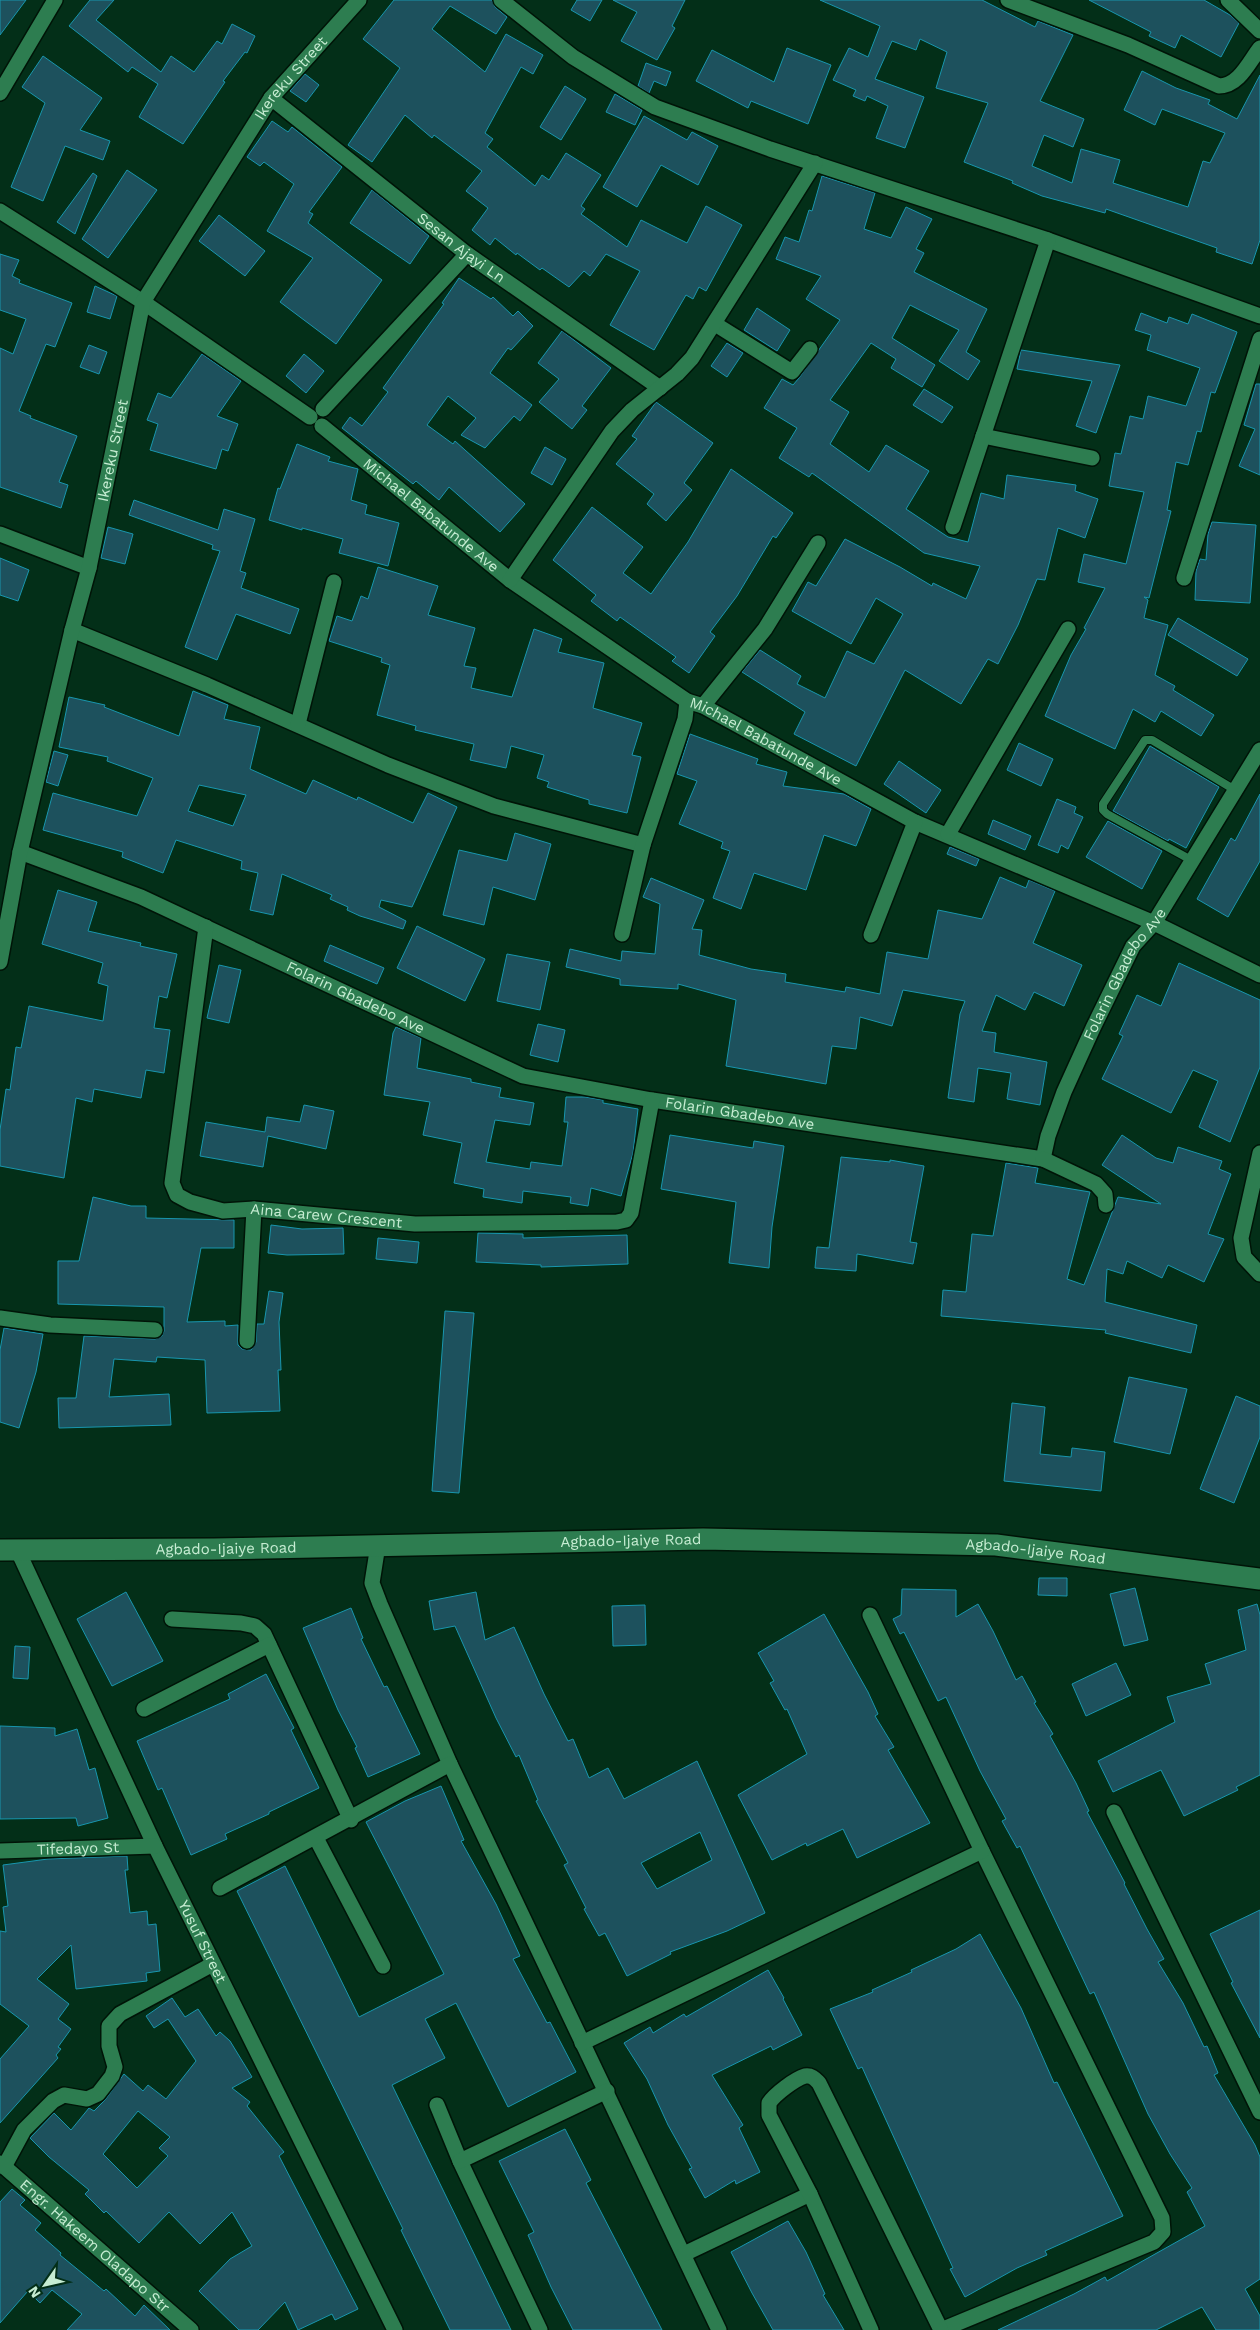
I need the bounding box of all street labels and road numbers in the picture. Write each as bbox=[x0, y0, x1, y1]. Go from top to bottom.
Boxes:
street label: Ikereku Street bbox=[250, 32, 331, 123]
street label: Sesan Ajayi Ln bbox=[413, 209, 509, 287]
street label: Ikereku Street bbox=[94, 397, 132, 503]
street label: Michael Babatunde Ave bbox=[360, 454, 503, 576]
street label: Michael Babatunde Ave bbox=[688, 693, 845, 789]
street label: Folarin Gbadebo Ave bbox=[1080, 905, 1170, 1043]
street label: Folarin Gbadebo Ave bbox=[283, 957, 428, 1038]
street label: Folarin Gbadebo Ave bbox=[664, 1093, 816, 1133]
street label: Aina Carew Crescent bbox=[250, 1200, 404, 1232]
street label: Agbado-Ijaiye Road bbox=[560, 1530, 702, 1551]
street label: Agbado-Ijaiye Road bbox=[965, 1535, 1107, 1568]
street label: Agbado-Ijaiye Road bbox=[155, 1538, 297, 1558]
street label: Tifedayo St bbox=[36, 1838, 120, 1859]
street label: Yusuf Street bbox=[174, 1897, 231, 1987]
street label: Engr. Hakeem Oladapo Str bbox=[16, 2176, 173, 2316]

